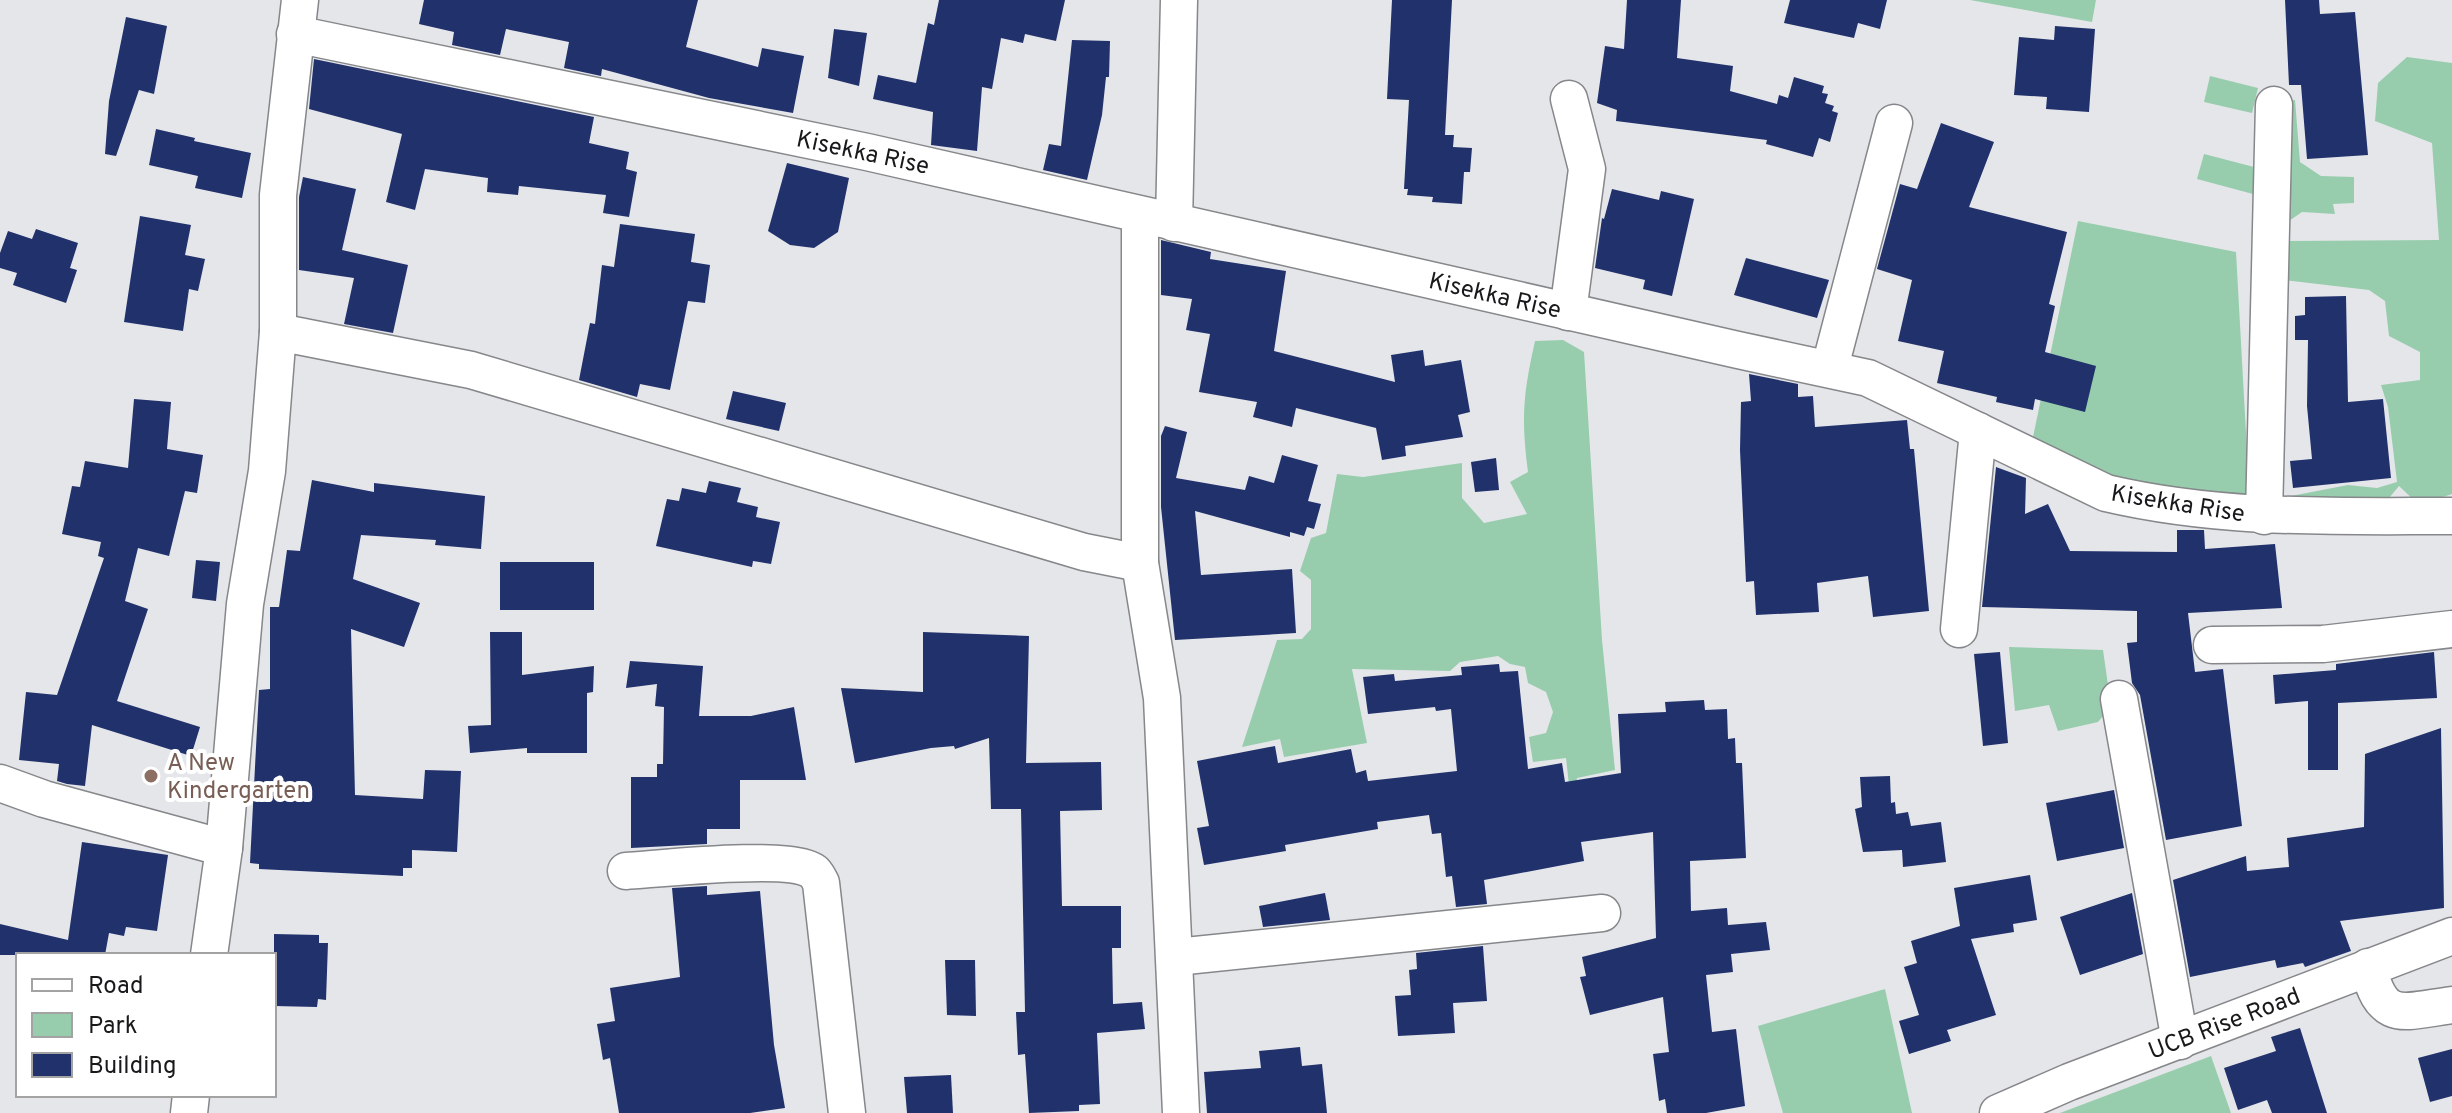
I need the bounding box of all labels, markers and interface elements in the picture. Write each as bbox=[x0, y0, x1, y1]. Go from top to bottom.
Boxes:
street label: Kisekka Rise bbox=[793, 125, 932, 183]
street label: Kisekka Rise bbox=[1425, 267, 1564, 327]
street label: Kisekka Rise bbox=[2109, 480, 2247, 530]
place label: A New Kindergarten bbox=[167, 749, 310, 807]
marker: A New Kindergarten bbox=[142, 767, 160, 785]
legend bbox=[16, 953, 276, 1097]
text: Road bbox=[88, 972, 144, 1002]
street label: UCB Rise Road bbox=[2144, 982, 2305, 1068]
text: Park bbox=[88, 1012, 138, 1042]
text: Building bbox=[88, 1052, 177, 1082]

